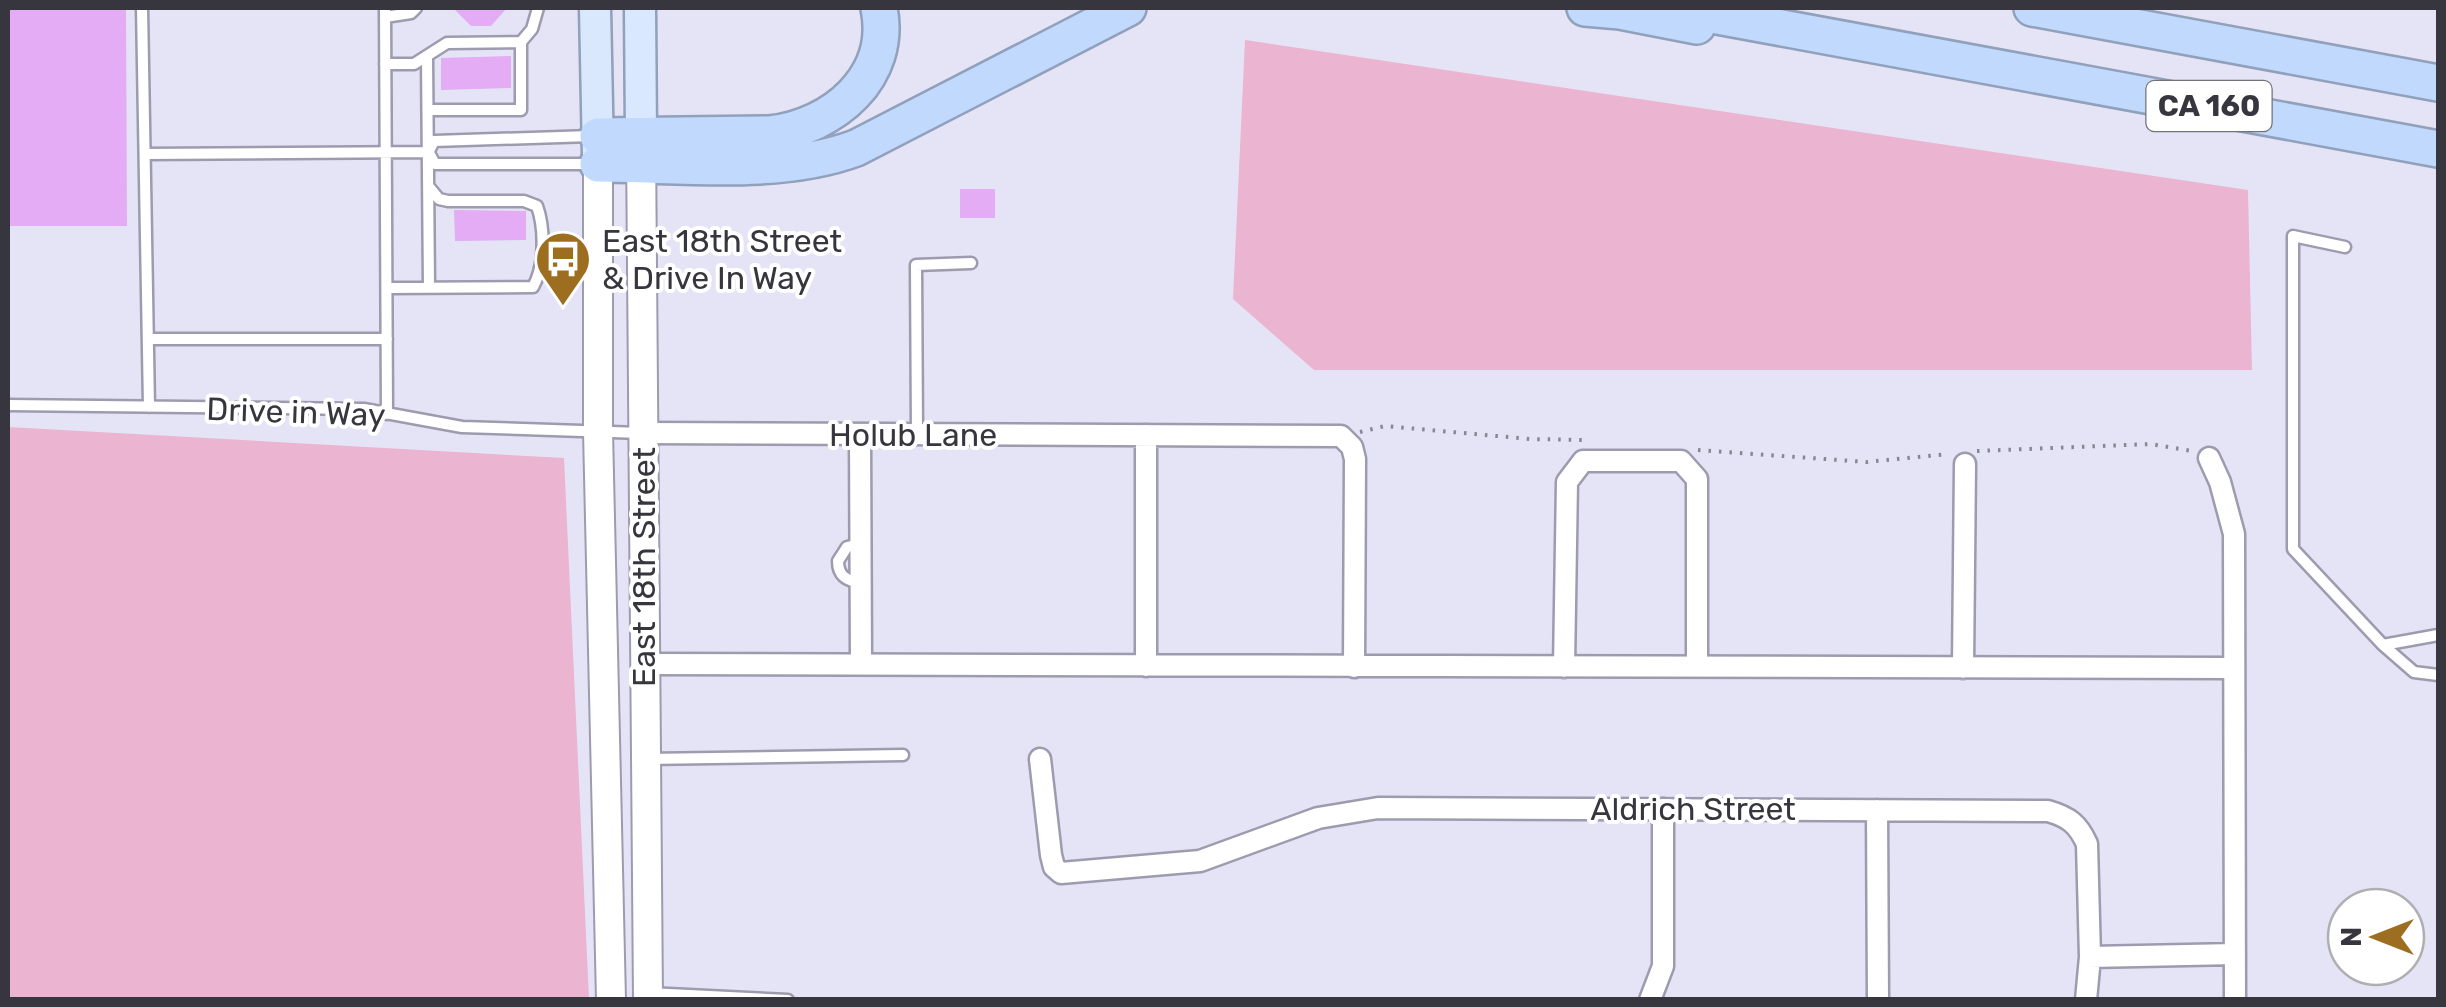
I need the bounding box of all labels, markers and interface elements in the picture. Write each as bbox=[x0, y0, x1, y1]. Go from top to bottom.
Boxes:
road number: CA 160 bbox=[2146, 81, 2272, 131]
place label: East 18th Street & Drive In Way bbox=[602, 222, 842, 297]
bus stop icon: East 18th Street & Drive In Way bbox=[533, 229, 593, 308]
street label: Drive in Way bbox=[206, 390, 386, 434]
street label: Holub Lane bbox=[829, 416, 997, 454]
street label: East 18th Street bbox=[625, 447, 663, 687]
street label: Aldrich Street bbox=[1590, 790, 1796, 828]
north arrow bbox=[2326, 887, 2426, 987]
text: N bbox=[2335, 927, 2368, 947]

